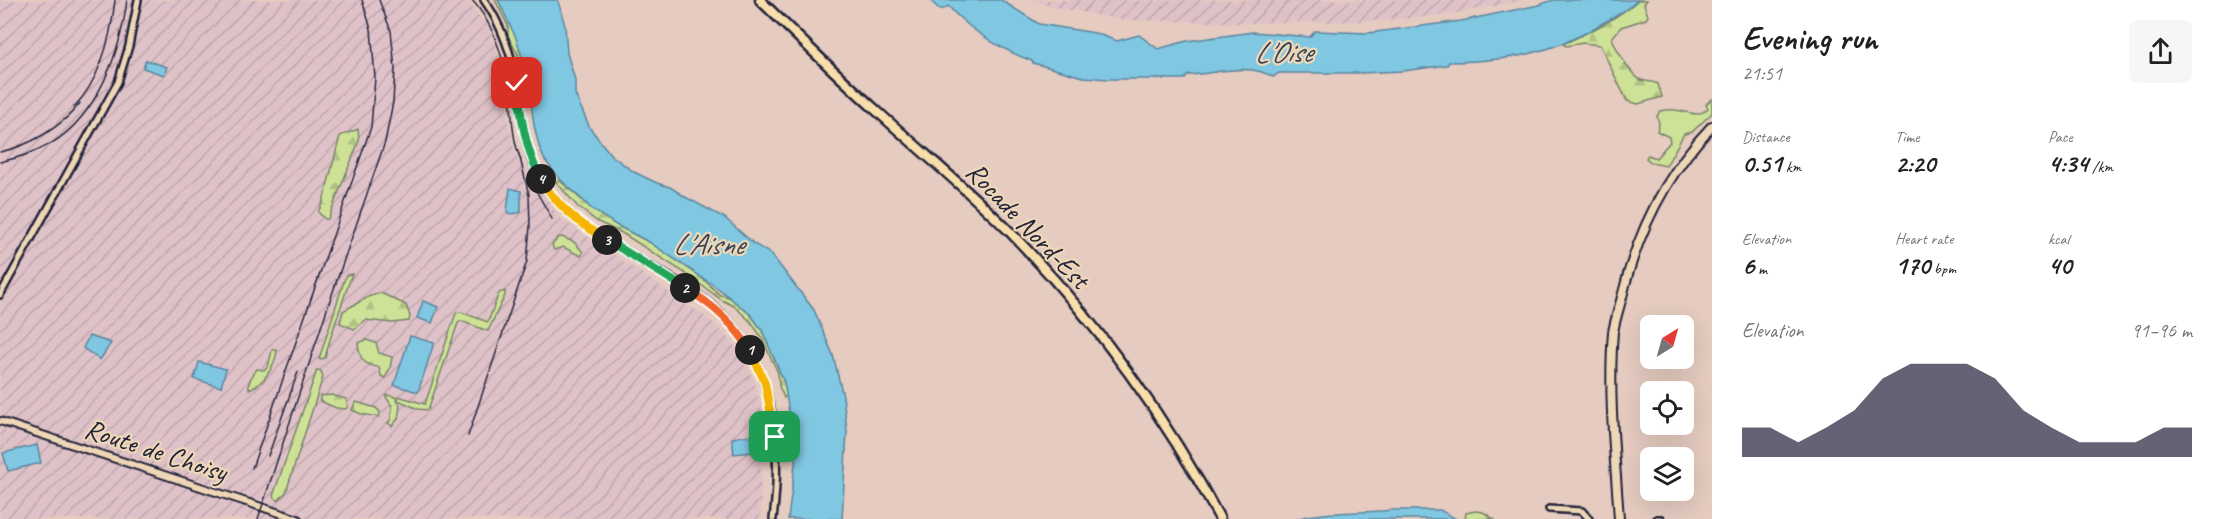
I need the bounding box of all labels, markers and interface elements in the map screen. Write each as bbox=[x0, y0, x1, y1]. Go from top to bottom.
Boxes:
text: Evening run bbox=[1742, 17, 1877, 59]
button: share bbox=[2129, 20, 2192, 83]
water label: L'Oise bbox=[1254, 32, 1316, 71]
pin bbox=[491, 57, 542, 108]
text: 21:51 bbox=[1742, 61, 1782, 86]
icon: check bbox=[500, 66, 533, 99]
text: Distance bbox=[1742, 127, 1790, 147]
text: Time bbox=[1895, 127, 1919, 147]
text: Pace bbox=[2048, 127, 2073, 147]
text: 0.51 bbox=[1742, 147, 1782, 180]
text: 2:20 bbox=[1895, 147, 1935, 180]
text: 4:34 bbox=[2048, 147, 2088, 180]
street label: Rocade Nord-Est bbox=[959, 154, 1099, 298]
text: km bbox=[1782, 157, 1801, 177]
text: /km bbox=[2088, 157, 2113, 177]
pin: 4 bbox=[526, 164, 556, 194]
text: 4 bbox=[537, 169, 545, 189]
pin: 3 bbox=[592, 225, 622, 255]
water label: L'Aisne bbox=[673, 225, 747, 263]
text: Elevation bbox=[1742, 229, 1791, 249]
text: Heart rate bbox=[1895, 229, 1953, 249]
text: kcal bbox=[2048, 229, 2069, 249]
text: 3 bbox=[603, 230, 611, 250]
text: 6 bbox=[1742, 249, 1754, 282]
text: 170 bbox=[1895, 249, 1930, 282]
text: 40 bbox=[2048, 249, 2071, 282]
text: m bbox=[1754, 259, 1767, 279]
text: bpm bbox=[1930, 259, 1956, 279]
pin: 2 bbox=[670, 273, 700, 303]
text: 2 bbox=[681, 278, 689, 298]
north arrow bbox=[1640, 315, 1694, 369]
map controls bbox=[1640, 315, 1694, 501]
text: Elevation bbox=[1742, 318, 1804, 343]
text: 91–96 m bbox=[2131, 318, 2192, 343]
pin: 1 bbox=[735, 335, 765, 365]
text: 1 bbox=[746, 340, 754, 360]
button: locate bbox=[1640, 381, 1694, 435]
street label: Route de Choisy bbox=[81, 411, 234, 490]
pin bbox=[749, 411, 800, 462]
icon: arrive bbox=[758, 420, 791, 453]
button: layers bbox=[1640, 447, 1694, 501]

